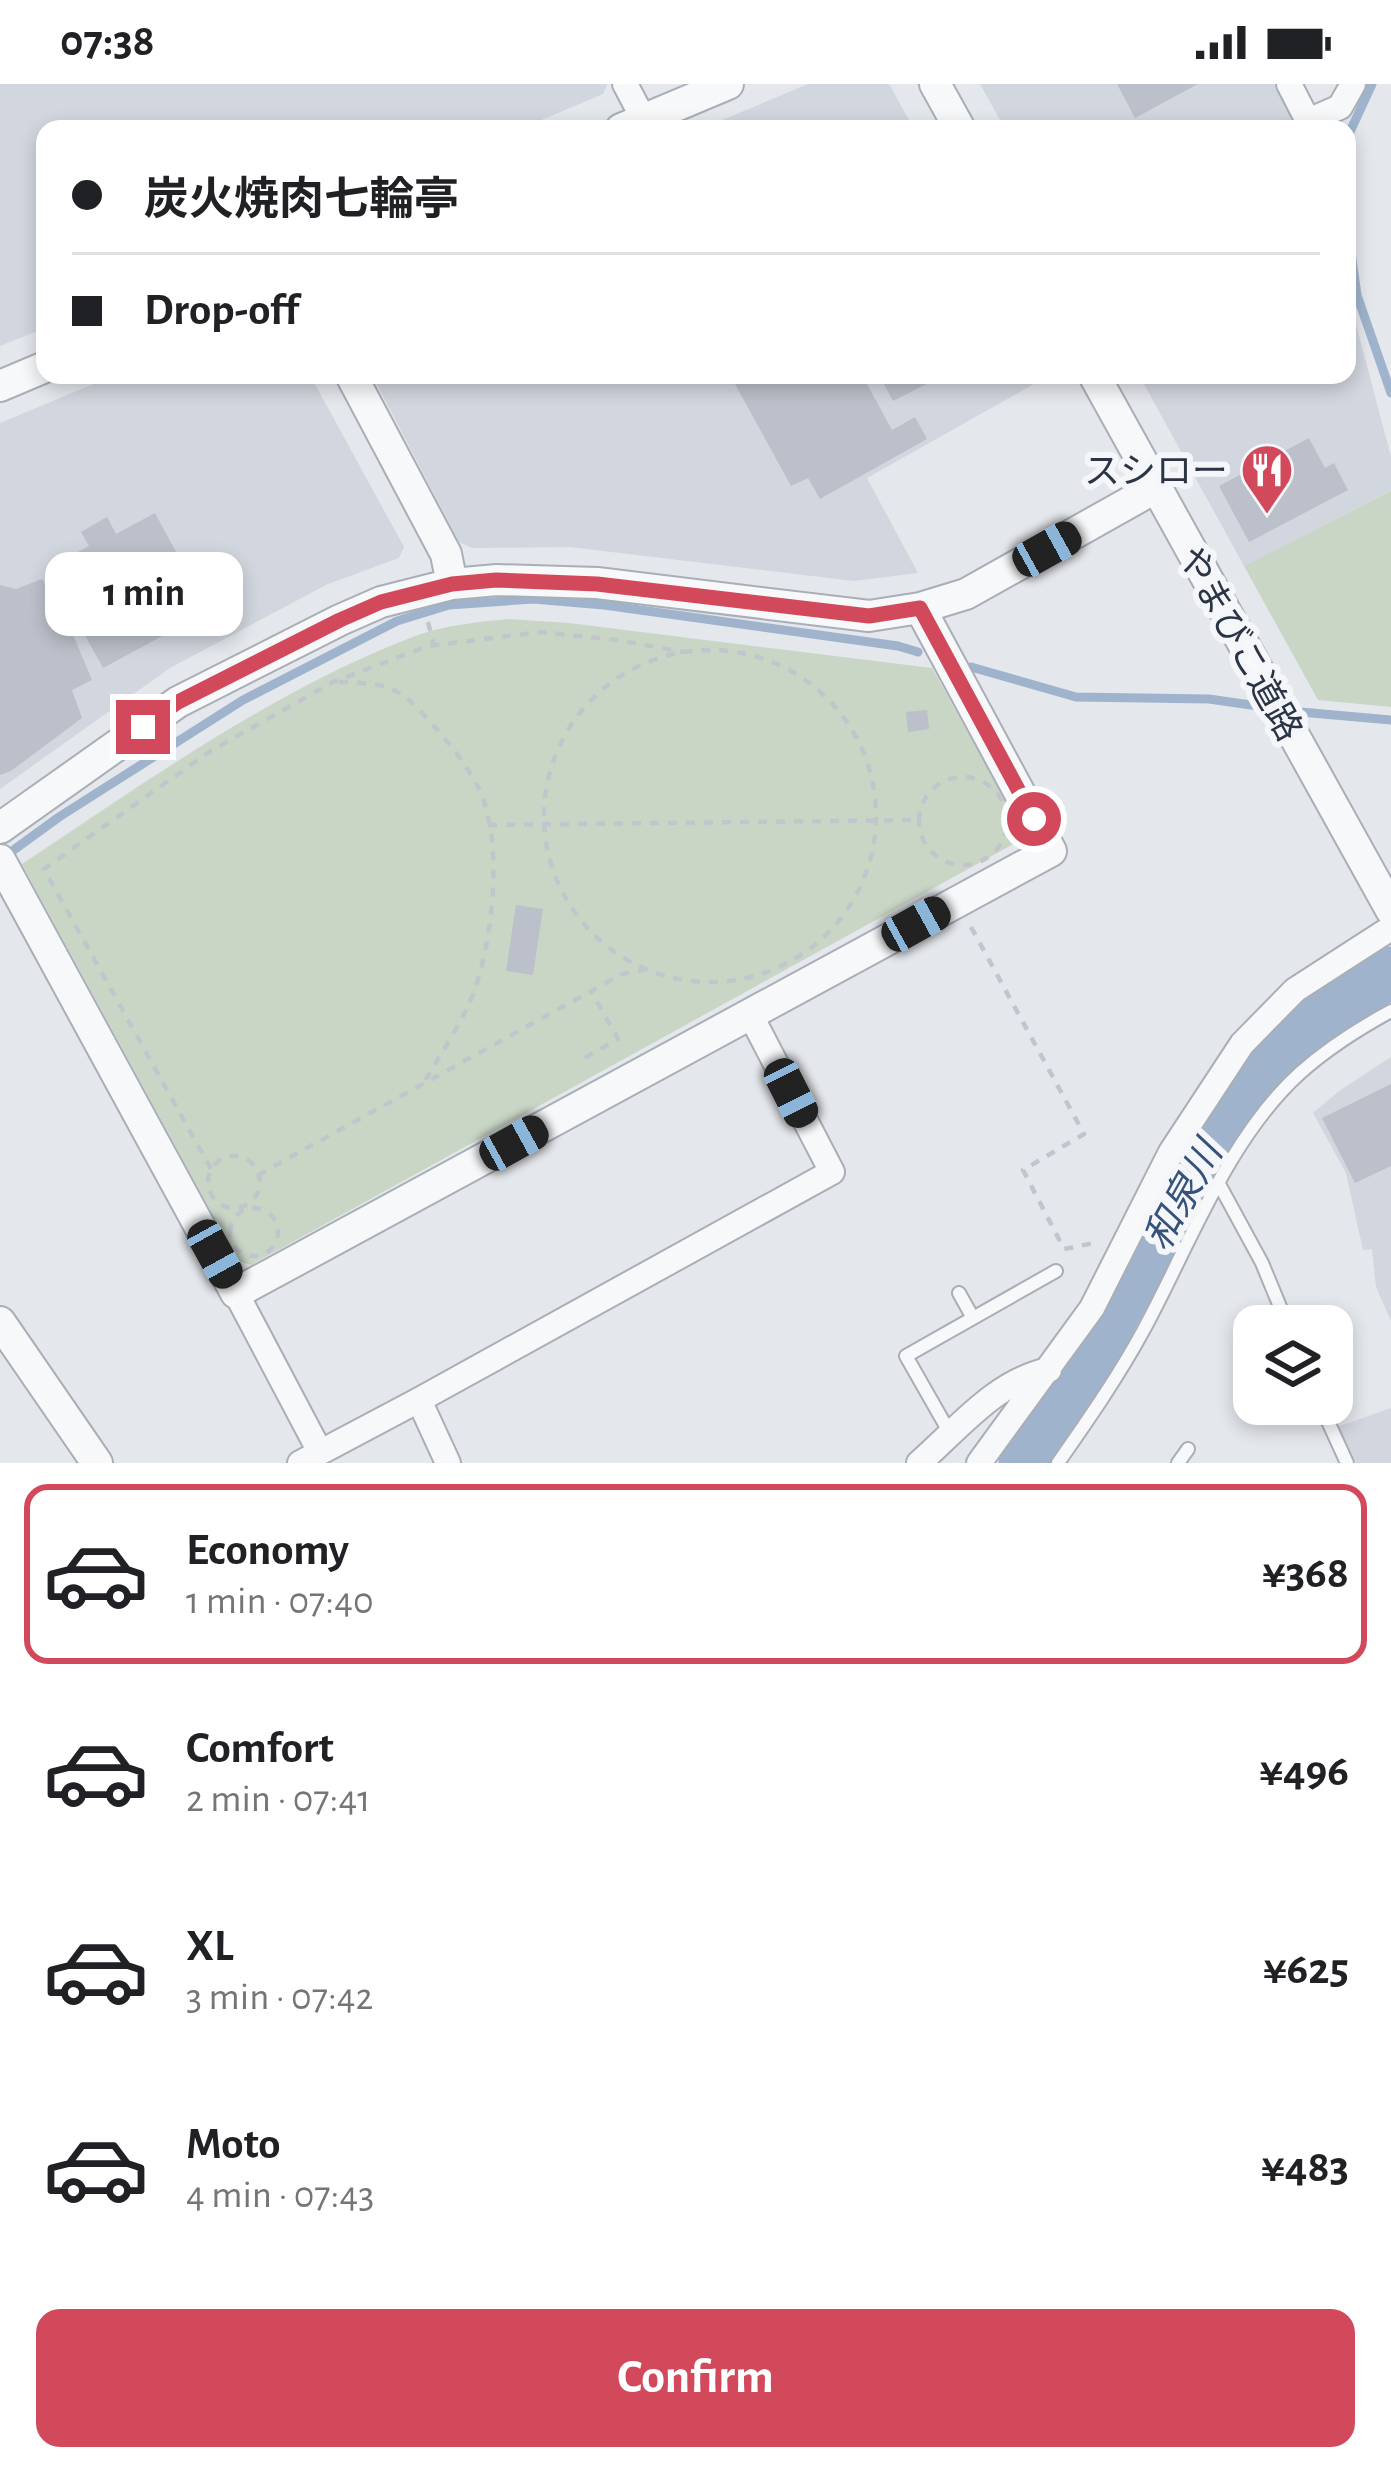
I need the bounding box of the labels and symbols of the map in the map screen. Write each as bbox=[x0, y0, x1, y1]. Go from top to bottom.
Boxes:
restaurant icon: スシロー bbox=[1239, 442, 1295, 516]
place label: スシロー bbox=[1084, 454, 1228, 490]
car bbox=[1007, 516, 1087, 582]
street label: やまびこ道路 bbox=[1171, 540, 1309, 747]
callout: 1 min bbox=[44, 553, 242, 637]
route end bbox=[116, 700, 170, 754]
route start bbox=[1007, 792, 1061, 846]
car bbox=[876, 891, 956, 957]
car bbox=[759, 1053, 823, 1133]
car bbox=[474, 1110, 554, 1176]
water label: 和泉川 bbox=[1137, 1131, 1232, 1257]
car bbox=[182, 1214, 248, 1294]

